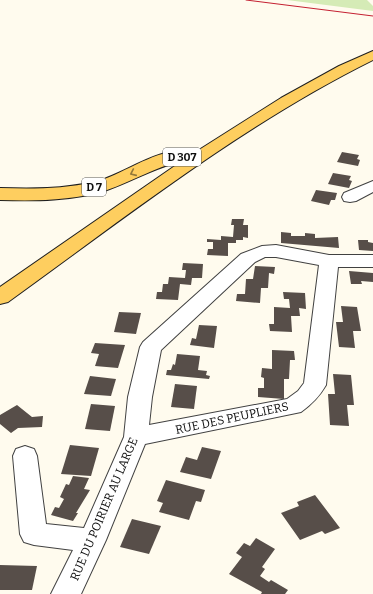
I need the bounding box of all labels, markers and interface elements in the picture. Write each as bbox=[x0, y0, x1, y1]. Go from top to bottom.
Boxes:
road number: D 307 bbox=[163, 148, 201, 166]
one-way arrow bbox=[130, 168, 138, 176]
road number: D 7 bbox=[82, 178, 106, 196]
street label: RUE DES PEUPLIERS bbox=[174, 399, 290, 437]
street label: RUE DU POIRIER AU LARGE bbox=[67, 435, 141, 583]

